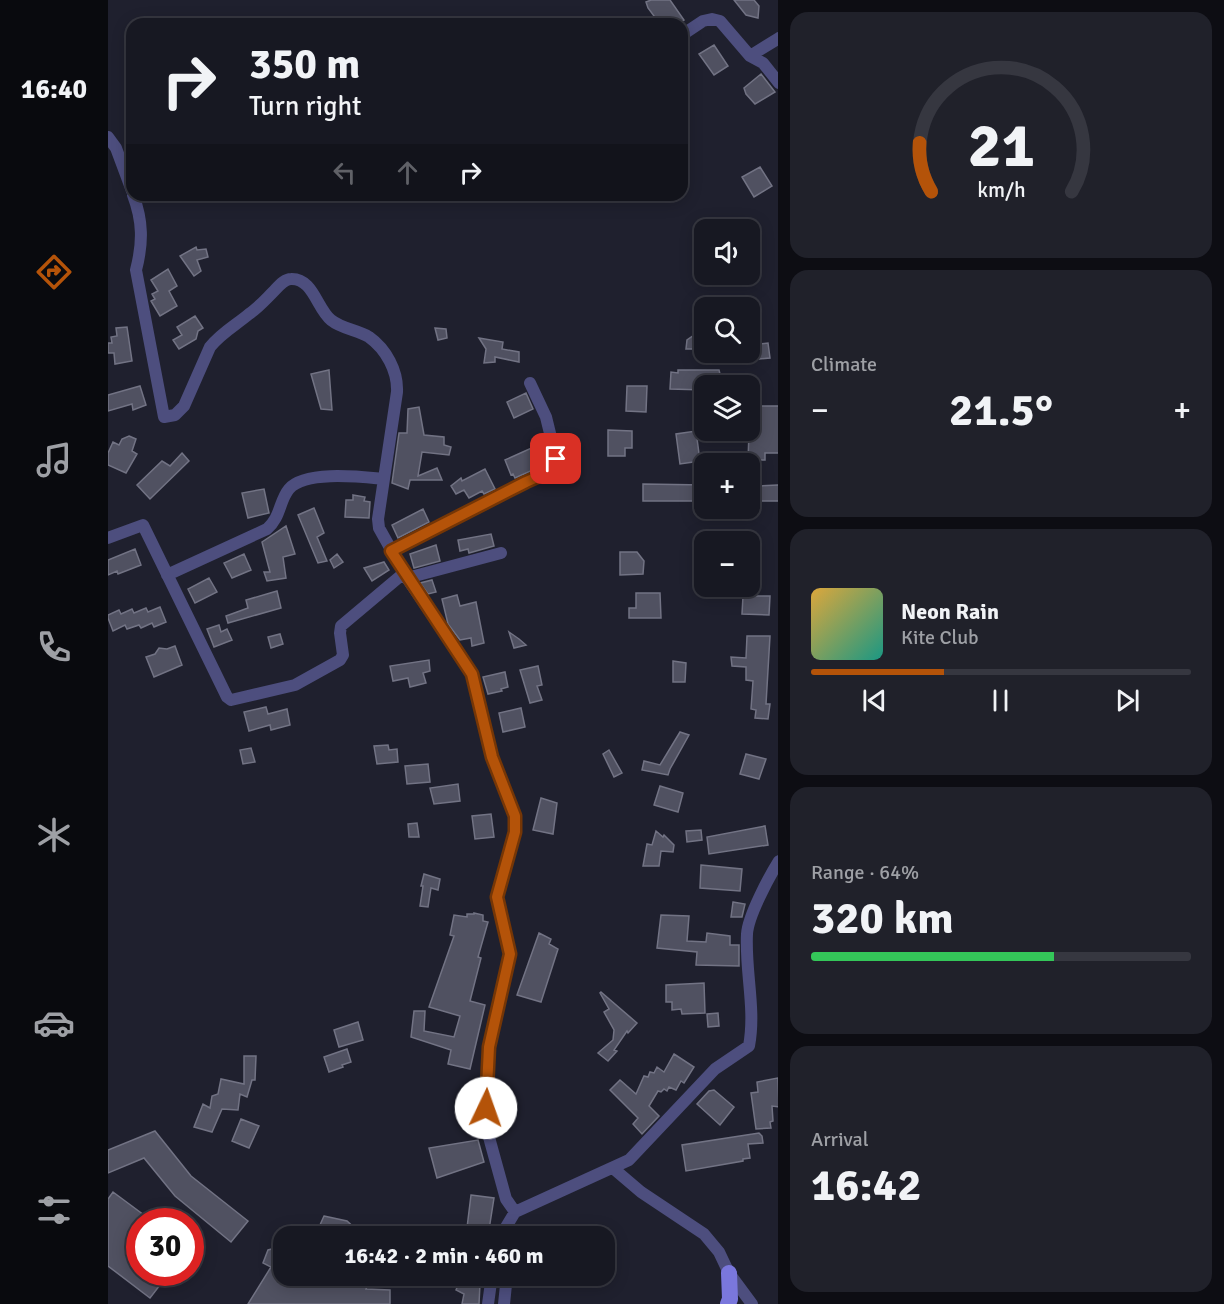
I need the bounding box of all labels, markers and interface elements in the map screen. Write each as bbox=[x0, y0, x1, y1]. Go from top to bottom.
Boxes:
text: 350 m bbox=[249, 39, 360, 90]
icon: right bbox=[150, 42, 228, 120]
text: 16:40 bbox=[21, 73, 87, 106]
text: Turn right bbox=[249, 90, 362, 123]
text: 21 bbox=[967, 107, 1035, 184]
icon: left bbox=[328, 156, 361, 189]
icon: ahead bbox=[391, 156, 424, 189]
icon: right bbox=[454, 156, 487, 189]
text: km/h bbox=[977, 178, 1025, 204]
map controls bbox=[694, 219, 760, 597]
button: sound bbox=[694, 219, 760, 285]
icon: directions bbox=[33, 251, 75, 293]
button: search bbox=[694, 297, 760, 363]
text: Climate bbox=[811, 352, 877, 377]
button: layers bbox=[694, 375, 760, 441]
text: 21.5° bbox=[949, 383, 1053, 438]
text: − bbox=[811, 390, 829, 431]
text: + bbox=[1173, 390, 1191, 431]
pin bbox=[530, 433, 581, 484]
icon: music bbox=[33, 439, 75, 481]
icon: arrive bbox=[539, 442, 572, 475]
button: + bbox=[694, 453, 760, 519]
button: − bbox=[694, 531, 760, 597]
text: Neon Rain bbox=[901, 598, 999, 625]
text: Kite Club bbox=[901, 625, 979, 650]
icon: phone bbox=[33, 626, 75, 668]
icon: previous bbox=[858, 684, 891, 717]
icon: pause bbox=[984, 684, 1017, 717]
icon: next bbox=[1111, 684, 1144, 717]
icon: climate bbox=[33, 814, 75, 856]
text: Range · 64% bbox=[811, 860, 919, 885]
text: 320 km bbox=[811, 891, 954, 946]
icon: car bbox=[33, 1002, 75, 1044]
position arrow bbox=[454, 1076, 518, 1140]
text: Arrival bbox=[811, 1127, 869, 1152]
text: 16:42 bbox=[811, 1158, 921, 1213]
icon: filters bbox=[33, 1189, 75, 1231]
speed limit sign: 30 bbox=[126, 1208, 204, 1286]
text: 16:42 · 2 min · 460 m bbox=[344, 1242, 544, 1269]

